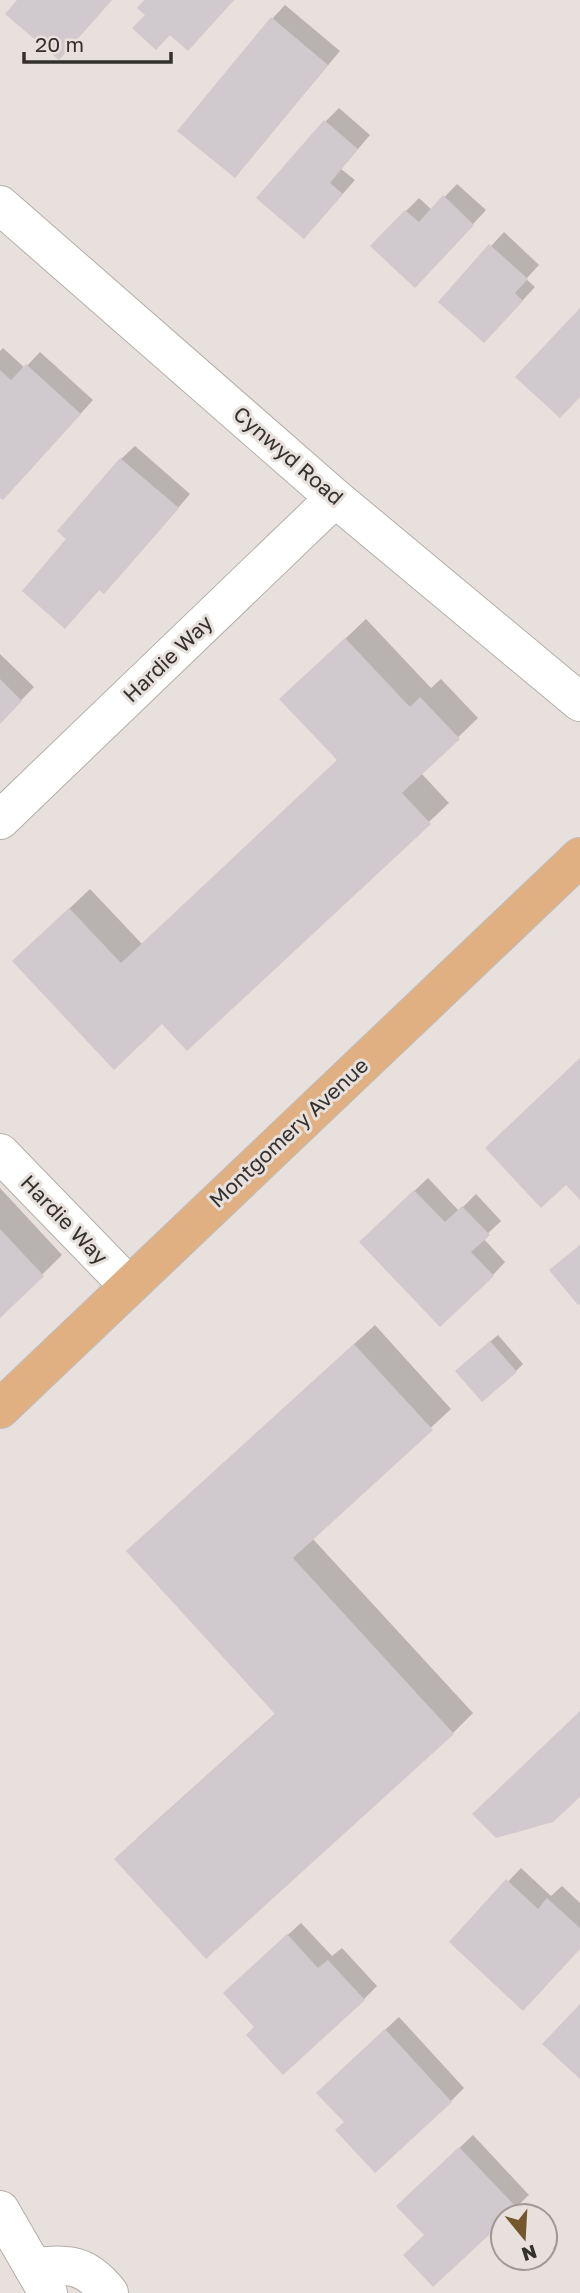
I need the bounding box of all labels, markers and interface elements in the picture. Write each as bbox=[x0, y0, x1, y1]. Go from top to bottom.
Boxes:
scale bar bbox=[24, 21, 172, 65]
text: 20 m bbox=[35, 31, 84, 57]
street label: Cynwyd Road bbox=[228, 400, 349, 510]
street label: Hardie Way bbox=[117, 609, 218, 707]
street label: Montgomery Avenue bbox=[203, 1052, 373, 1213]
street label: Hardie Way bbox=[16, 1169, 114, 1270]
north arrow bbox=[489, 2202, 559, 2272]
text: N bbox=[519, 2240, 540, 2267]

